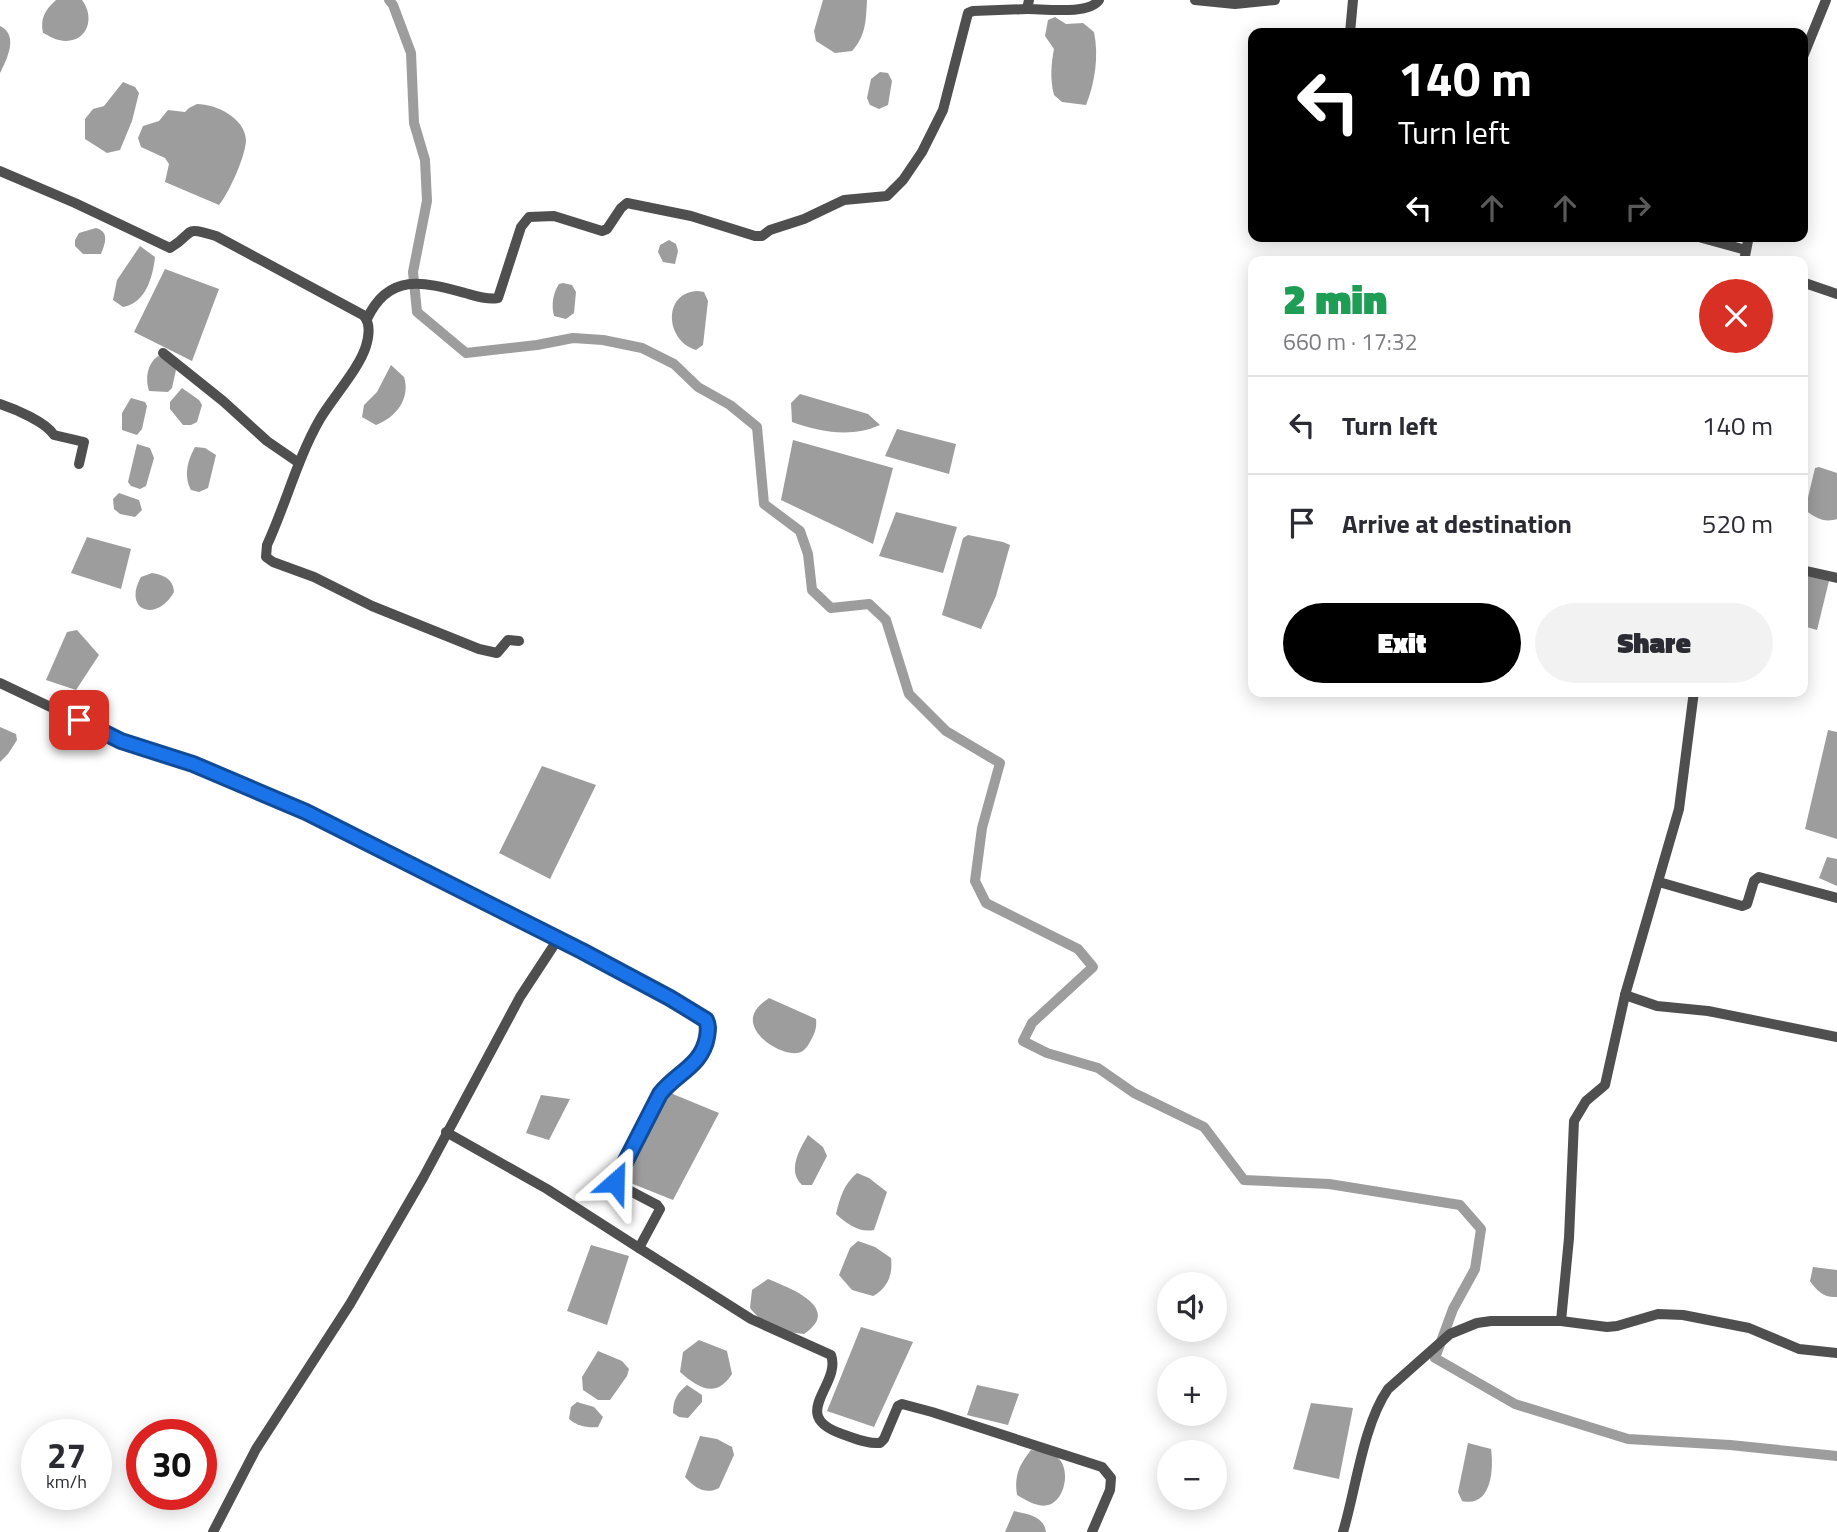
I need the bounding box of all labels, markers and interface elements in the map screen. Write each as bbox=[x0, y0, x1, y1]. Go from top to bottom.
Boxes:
text: 140 m bbox=[1398, 40, 1532, 115]
icon: left bbox=[1283, 56, 1374, 147]
text: Turn left bbox=[1398, 108, 1510, 156]
icon: left bbox=[1400, 189, 1438, 227]
icon: ahead bbox=[1473, 189, 1511, 227]
icon: ahead bbox=[1546, 189, 1584, 227]
icon: right bbox=[1619, 189, 1657, 227]
text: 2 min bbox=[1283, 266, 1387, 330]
button: close bbox=[1699, 279, 1773, 353]
text: 660 m · 17:32 bbox=[1283, 324, 1418, 359]
icon: left bbox=[1283, 406, 1321, 444]
text: Turn left bbox=[1342, 406, 1437, 445]
text: 140 m bbox=[1702, 406, 1773, 445]
icon: arrive bbox=[1283, 504, 1321, 542]
text: Arrive at destination bbox=[1342, 504, 1572, 543]
text: 520 m bbox=[1702, 504, 1773, 543]
button: Exit bbox=[1283, 603, 1521, 683]
button: Share bbox=[1535, 603, 1773, 683]
pin bbox=[49, 690, 109, 750]
icon: arrive bbox=[60, 701, 98, 739]
position arrow bbox=[578, 1145, 652, 1219]
map controls bbox=[1157, 1272, 1227, 1510]
button: sound bbox=[1157, 1272, 1227, 1342]
button: + bbox=[1157, 1356, 1227, 1426]
speed limit sign: 30 bbox=[126, 1419, 217, 1510]
text: 27 bbox=[47, 1428, 86, 1482]
button: − bbox=[1157, 1440, 1227, 1510]
text: km/h bbox=[46, 1468, 87, 1495]

